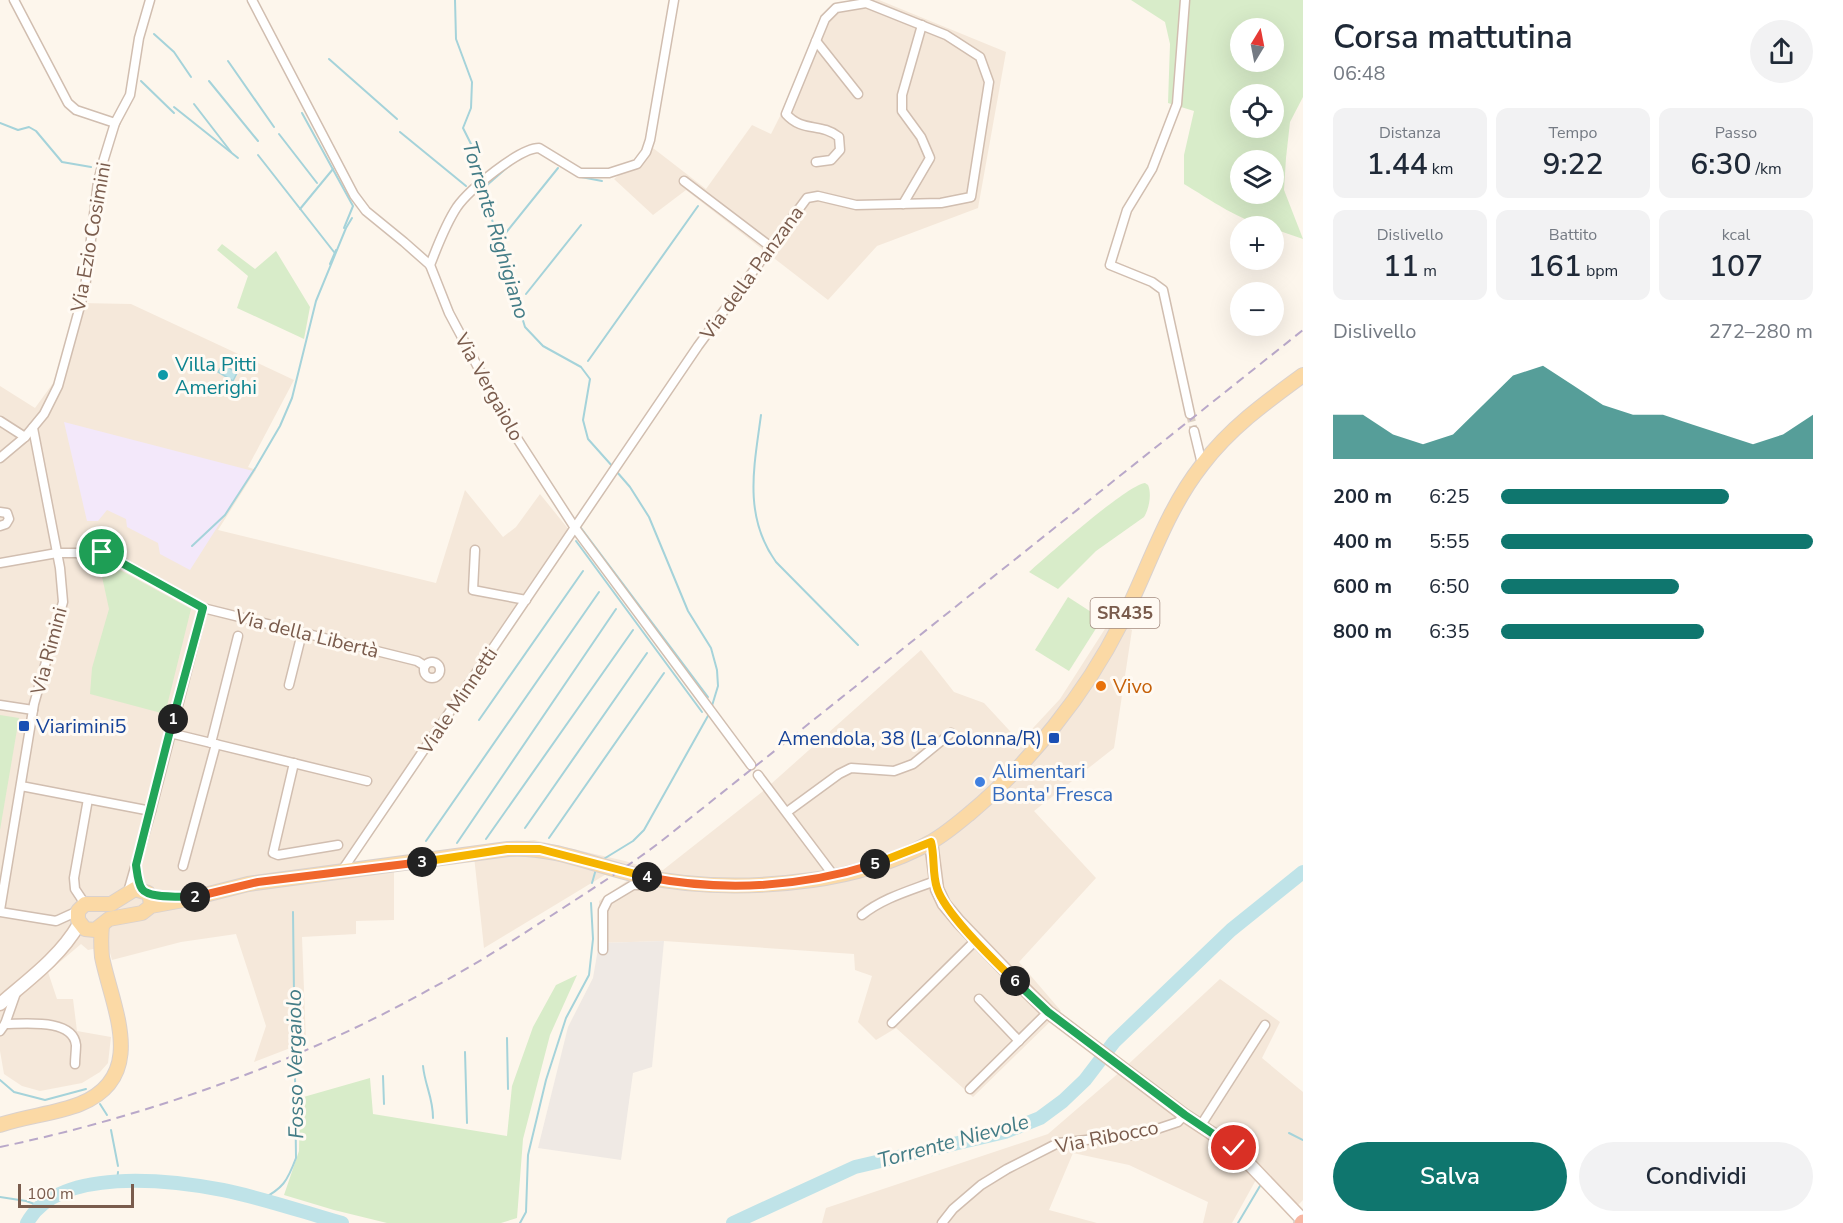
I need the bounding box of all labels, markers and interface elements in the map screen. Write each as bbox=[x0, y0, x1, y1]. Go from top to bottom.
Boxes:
text: Corsa mattutina bbox=[1333, 15, 1573, 60]
north arrow bbox=[1230, 18, 1284, 72]
map controls bbox=[1230, 18, 1284, 336]
button: share bbox=[1750, 20, 1813, 83]
text: 06:48 bbox=[1333, 60, 1386, 87]
button: locate bbox=[1230, 84, 1284, 138]
text: Distanza bbox=[1379, 122, 1441, 144]
text: Tempo bbox=[1549, 122, 1597, 144]
text: Passo bbox=[1715, 122, 1757, 144]
water label: Torrente Righigiano bbox=[456, 138, 536, 322]
text: 1.44 bbox=[1367, 144, 1428, 185]
text: 9:22 bbox=[1542, 144, 1604, 185]
text: 6:30 bbox=[1690, 144, 1751, 185]
button: layers bbox=[1230, 150, 1284, 204]
text: km bbox=[1428, 158, 1453, 180]
text: /km bbox=[1751, 158, 1782, 180]
street label: Via Ezio Cosimini bbox=[64, 160, 117, 315]
street label: Via della Panzana bbox=[693, 200, 810, 346]
button: + bbox=[1230, 216, 1284, 270]
text: Dislivello bbox=[1377, 224, 1443, 246]
text: Battito bbox=[1549, 224, 1597, 246]
text: kcal bbox=[1722, 224, 1750, 246]
text: 11 bbox=[1383, 246, 1419, 287]
text: 161 bbox=[1528, 246, 1582, 287]
text: 107 bbox=[1709, 246, 1763, 287]
text: m bbox=[1419, 260, 1437, 282]
text: bpm bbox=[1582, 260, 1618, 282]
button: − bbox=[1230, 282, 1284, 336]
text: Dislivello bbox=[1333, 318, 1416, 345]
text: 272–280 m bbox=[1709, 318, 1813, 345]
street label: Via Vergaiolo bbox=[448, 327, 530, 446]
place label: Villa Pitti Amerighi bbox=[174, 351, 257, 401]
marker: Villa Pitti Amerighi bbox=[156, 368, 170, 382]
text: 200 m bbox=[1333, 483, 1392, 510]
text: 6:25 bbox=[1429, 483, 1470, 510]
pin bbox=[76, 526, 127, 577]
text: 400 m bbox=[1333, 528, 1392, 555]
text: 5:55 bbox=[1429, 528, 1470, 555]
icon: arrive bbox=[85, 535, 118, 568]
text: 600 m bbox=[1333, 573, 1392, 600]
text: 6:50 bbox=[1429, 573, 1470, 600]
road number: SR435 bbox=[1090, 598, 1160, 628]
street label: Via della Libertà bbox=[231, 603, 382, 665]
street label: Via Rimini bbox=[24, 604, 74, 699]
text: 800 m bbox=[1333, 618, 1392, 645]
text: 6:35 bbox=[1429, 618, 1470, 645]
street label: Viale Minnetti bbox=[412, 642, 504, 761]
place label: Vivo bbox=[1112, 673, 1153, 700]
marker: Vivo bbox=[1094, 679, 1108, 693]
pin: 1 bbox=[158, 704, 188, 734]
text: 1 bbox=[168, 708, 178, 730]
place label: Viarimini5 bbox=[35, 713, 127, 740]
marker: Viarimini5 bbox=[17, 719, 31, 733]
place label: Amendola, 38 (La Colonna/R) bbox=[778, 725, 1042, 752]
marker: Amendola, 38 (La Colonna/R) bbox=[1047, 731, 1061, 745]
place label: Alimentari Bonta' Fresca bbox=[992, 758, 1113, 808]
marker: Alimentari Bonta' Fresca bbox=[973, 775, 987, 789]
pin: 3 bbox=[407, 847, 437, 877]
pin: 5 bbox=[860, 849, 890, 879]
text: 3 bbox=[417, 851, 427, 873]
text: 5 bbox=[870, 853, 880, 875]
pin: 4 bbox=[632, 862, 662, 892]
text: 4 bbox=[642, 866, 652, 888]
pin: 2 bbox=[180, 882, 210, 912]
text: 2 bbox=[190, 886, 200, 908]
pin: 6 bbox=[1000, 966, 1030, 996]
text: 6 bbox=[1010, 970, 1020, 992]
water label: Fosso Vergaiolo bbox=[280, 989, 310, 1139]
water label: Torrente Nievole bbox=[874, 1107, 1032, 1175]
street label: Via Ribocco bbox=[1052, 1114, 1161, 1160]
pin bbox=[1208, 1122, 1259, 1173]
icon: check bbox=[1217, 1131, 1250, 1164]
button: Salva bbox=[1333, 1142, 1567, 1211]
button: Condividi bbox=[1579, 1142, 1813, 1211]
scale bar bbox=[18, 1181, 134, 1208]
text: 100 m bbox=[27, 1183, 74, 1205]

